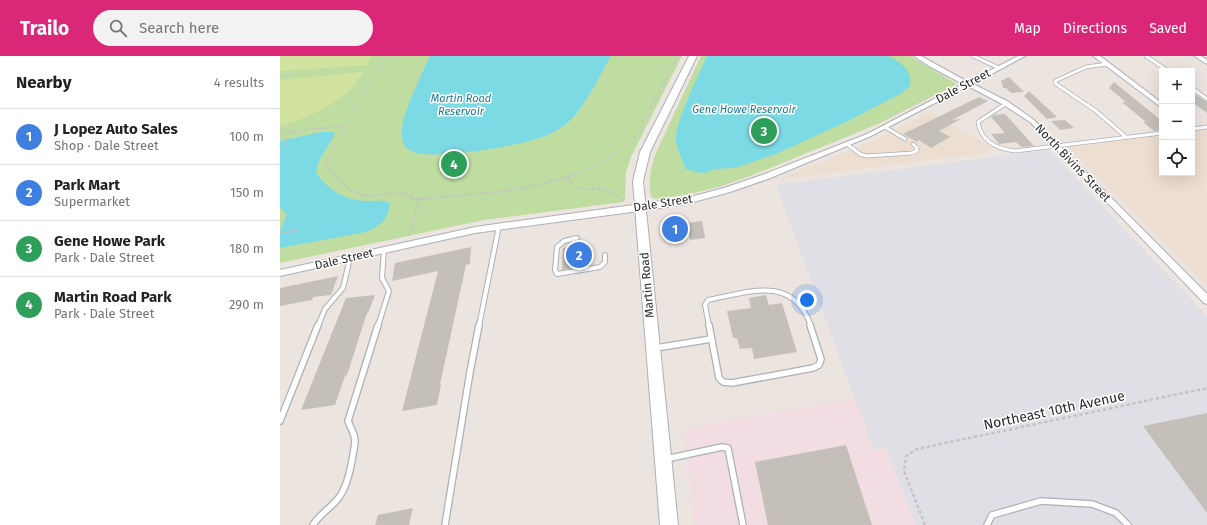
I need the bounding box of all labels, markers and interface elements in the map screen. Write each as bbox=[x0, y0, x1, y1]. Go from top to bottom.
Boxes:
search box bbox=[93, 10, 373, 46]
text: Trailo bbox=[20, 17, 69, 40]
icon: search bbox=[107, 17, 129, 39]
text: Search here bbox=[139, 19, 219, 37]
text: Map bbox=[1014, 20, 1041, 37]
text: Directions bbox=[1063, 20, 1127, 37]
text: Saved bbox=[1149, 20, 1187, 37]
street label: Dale Street bbox=[933, 65, 993, 106]
map controls bbox=[1159, 68, 1195, 176]
button: + bbox=[1159, 68, 1195, 104]
text: Nearby bbox=[16, 72, 71, 93]
text: 4 results bbox=[214, 75, 264, 90]
water label: Martin Road Reservoir bbox=[431, 92, 492, 118]
water label: Gene Howe Reservoir bbox=[692, 103, 797, 116]
button: − bbox=[1159, 104, 1195, 140]
pin: 3 bbox=[751, 116, 777, 146]
text: J Lopez Auto Sales bbox=[54, 120, 178, 138]
street label: North Bivins Street bbox=[1032, 121, 1114, 205]
text: 1 bbox=[26, 129, 32, 144]
text: 100 m bbox=[229, 129, 264, 144]
text: Shop · Dale Street bbox=[54, 138, 159, 153]
button: locate bbox=[1159, 140, 1195, 176]
pin: 4 bbox=[441, 149, 467, 179]
text: Park Mart bbox=[54, 176, 120, 194]
text: 2 bbox=[26, 185, 32, 200]
text: 150 m bbox=[230, 185, 264, 200]
street label: Dale Street bbox=[632, 191, 694, 215]
text: Supermarket bbox=[54, 194, 130, 209]
pin: 1 bbox=[662, 214, 688, 244]
text: Gene Howe Park bbox=[54, 232, 165, 250]
pin: 2 bbox=[566, 240, 592, 270]
text: 3 bbox=[26, 241, 32, 256]
text: 180 m bbox=[229, 241, 264, 256]
street label: Dale Street bbox=[313, 245, 375, 273]
text: Park · Dale Street bbox=[54, 250, 154, 265]
street label: Martin Road bbox=[637, 251, 657, 319]
text: Martin Road Park bbox=[54, 288, 171, 306]
your location bbox=[797, 290, 817, 310]
text: 4 bbox=[25, 297, 33, 312]
text: 290 m bbox=[229, 297, 264, 312]
text: Park · Dale Street bbox=[54, 306, 154, 321]
street label: Northeast 10th Avenue bbox=[982, 387, 1126, 434]

